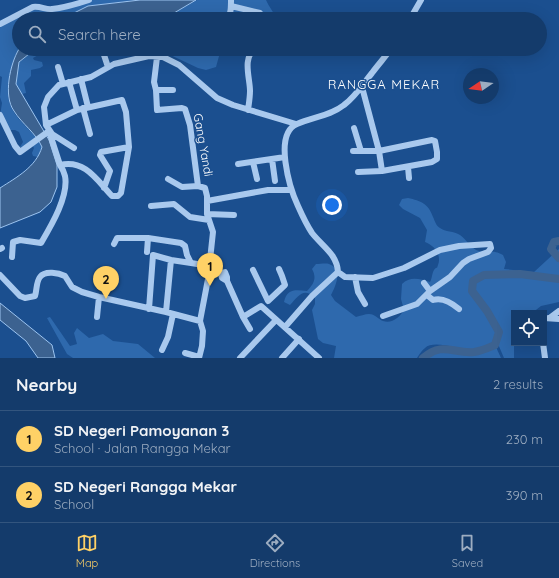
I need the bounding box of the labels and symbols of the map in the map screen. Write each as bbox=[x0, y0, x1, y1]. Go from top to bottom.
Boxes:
north arrow bbox=[463, 68, 499, 104]
district label: RANGGA MEKAR bbox=[328, 76, 440, 92]
street label: Gang Yandi bbox=[191, 112, 216, 178]
your location bbox=[322, 195, 342, 215]
pin: 1 bbox=[197, 253, 223, 286]
pin: 2 bbox=[93, 266, 119, 299]

